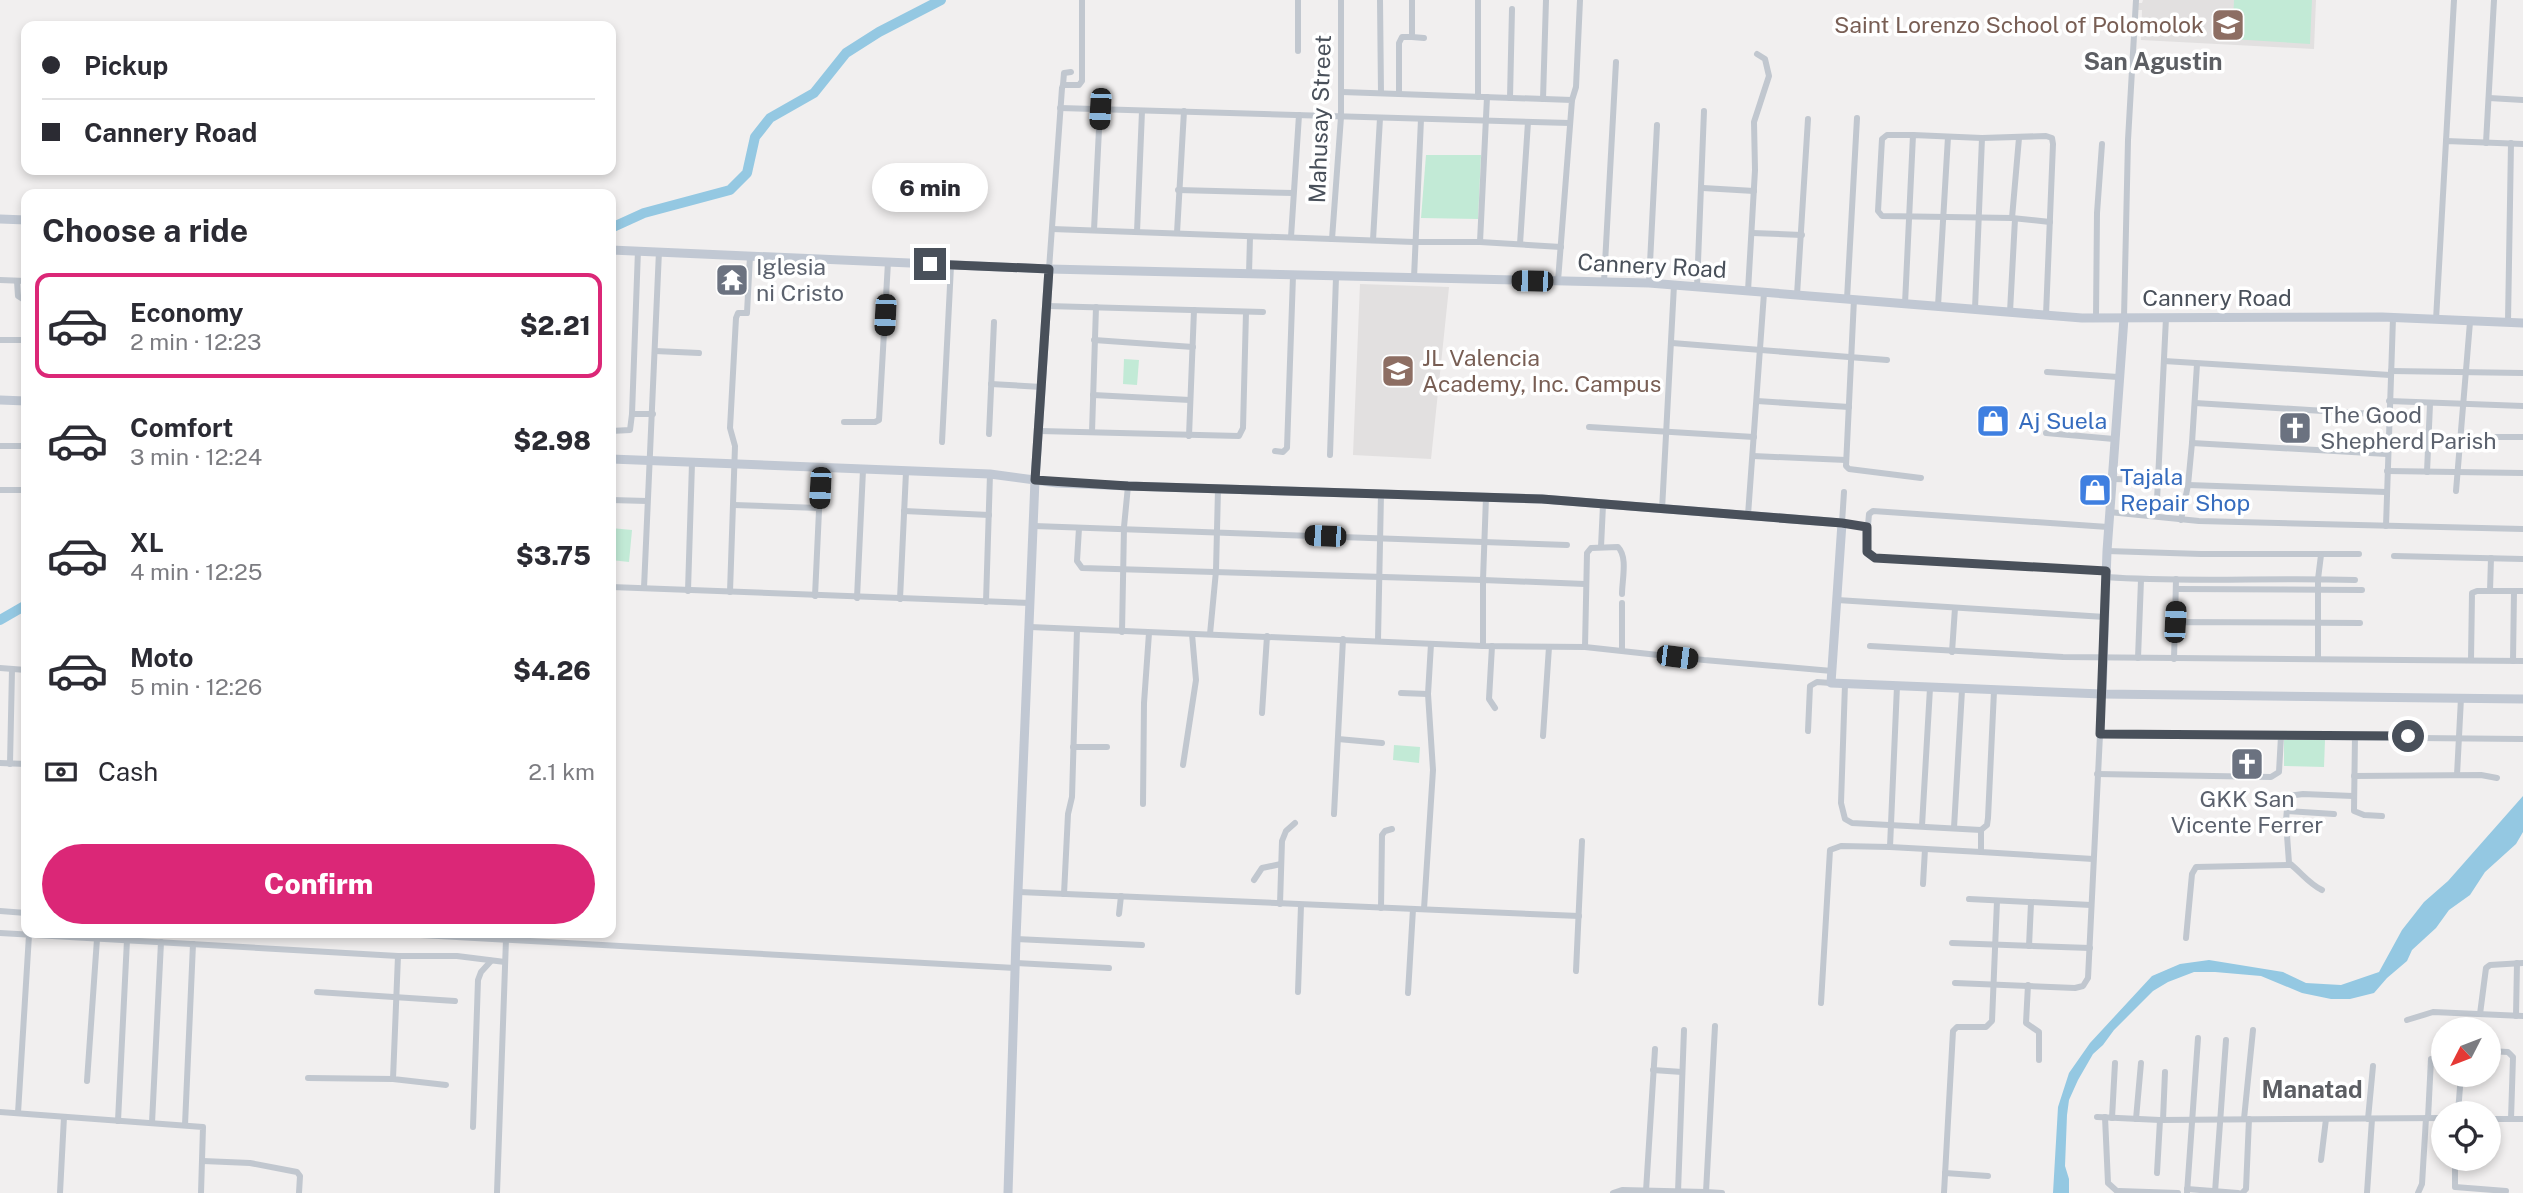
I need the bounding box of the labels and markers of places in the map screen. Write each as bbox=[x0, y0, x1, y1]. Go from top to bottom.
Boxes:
school or university icon: Saint Lorenzo School of Polomolok bbox=[2209, 6, 2247, 44]
place label: Saint Lorenzo School of Polomolok bbox=[1834, 11, 2204, 38]
place label: Iglesia ni Cristo bbox=[756, 253, 844, 306]
temple icon: Iglesia ni Cristo bbox=[713, 261, 751, 299]
place label: JL Valencia Academy, Inc. Campus bbox=[1422, 344, 1661, 397]
school or university icon: JL Valencia Academy, Inc. Campus bbox=[1379, 352, 1417, 390]
place label: The Good Shepherd Parish bbox=[2320, 401, 2497, 454]
shop icon: Aj Suela bbox=[1974, 402, 2012, 440]
place label: Aj Suela bbox=[2018, 407, 2107, 434]
church icon: The Good Shepherd Parish bbox=[2276, 409, 2314, 447]
place label: Tajala Repair Shop bbox=[2120, 463, 2250, 516]
shop icon: Tajala Repair Shop bbox=[2076, 471, 2114, 509]
church icon: GKK San Vicente Ferrer bbox=[2228, 745, 2266, 783]
place label: GKK San Vicente Ferrer bbox=[2171, 785, 2323, 838]

